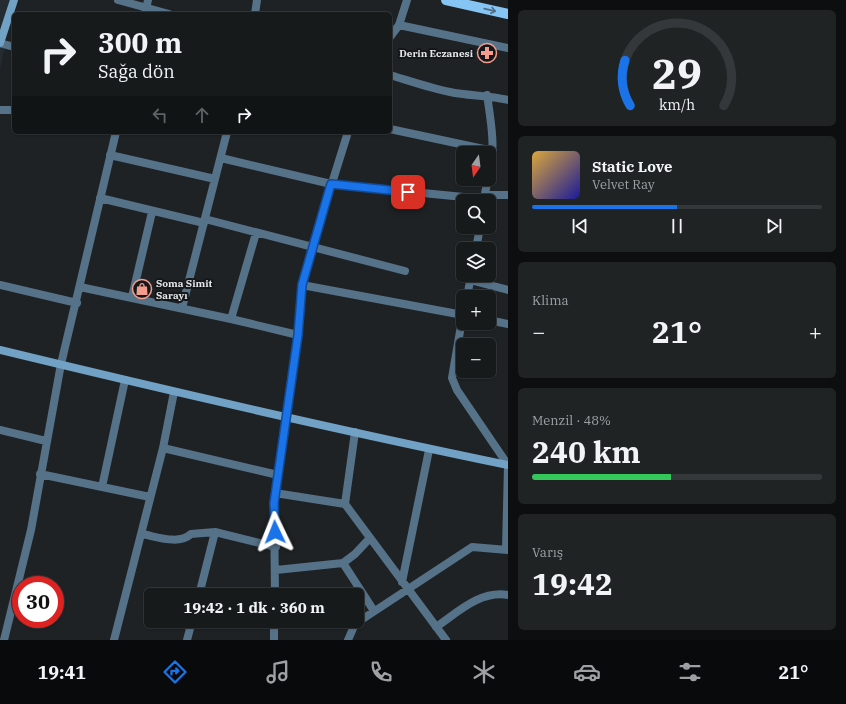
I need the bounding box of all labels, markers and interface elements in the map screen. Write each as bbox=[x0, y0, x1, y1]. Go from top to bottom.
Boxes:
one-way arrow bbox=[484, 7, 497, 15]
text: 300 m bbox=[98, 24, 182, 61]
icon: right bbox=[32, 28, 84, 80]
pharmacy icon: Derin Eczanesi bbox=[476, 42, 498, 64]
text: 29 bbox=[652, 46, 702, 100]
place label: Derin Eczanesi bbox=[399, 47, 474, 60]
text: Sağa dön bbox=[98, 60, 175, 83]
text: km/h bbox=[659, 95, 695, 114]
icon: left bbox=[149, 104, 171, 126]
icon: ahead bbox=[191, 104, 213, 126]
icon: right bbox=[233, 104, 255, 126]
north arrow bbox=[456, 146, 496, 186]
map controls bbox=[456, 146, 496, 378]
text: Static Love bbox=[592, 157, 672, 176]
pin bbox=[391, 175, 425, 209]
text: Velvet Ray bbox=[592, 176, 655, 193]
icon: arrive bbox=[397, 181, 419, 203]
button: search bbox=[456, 194, 496, 234]
icon: previous bbox=[569, 215, 591, 237]
icon: pause bbox=[666, 215, 688, 237]
icon: next bbox=[763, 215, 785, 237]
button: layers bbox=[456, 242, 496, 282]
place label: Soma Simit Sarayı bbox=[156, 277, 213, 302]
shop icon: Soma Simit Sarayı bbox=[131, 278, 153, 300]
button: + bbox=[456, 290, 496, 330]
text: Klima bbox=[532, 292, 569, 309]
text: 21° bbox=[652, 312, 702, 351]
text: − bbox=[532, 317, 545, 346]
text: + bbox=[809, 317, 822, 346]
button: − bbox=[456, 338, 496, 378]
text: Menzil · 48% bbox=[532, 412, 611, 429]
text: 240 km bbox=[532, 432, 641, 471]
position arrow bbox=[254, 511, 296, 553]
text: Varış bbox=[532, 544, 563, 561]
text: 19:42 bbox=[532, 564, 613, 603]
speed limit sign: 30 bbox=[12, 576, 64, 628]
text: 19:42 · 1 dk · 360 m bbox=[183, 598, 325, 617]
icon: directions bbox=[161, 658, 189, 686]
icon: music bbox=[264, 658, 292, 686]
icon: phone bbox=[367, 658, 395, 686]
icon: climate bbox=[470, 658, 498, 686]
icon: car bbox=[573, 658, 601, 686]
icon: filters bbox=[676, 658, 704, 686]
text: 19:41 bbox=[37, 661, 86, 684]
text: 21° bbox=[778, 661, 809, 684]

